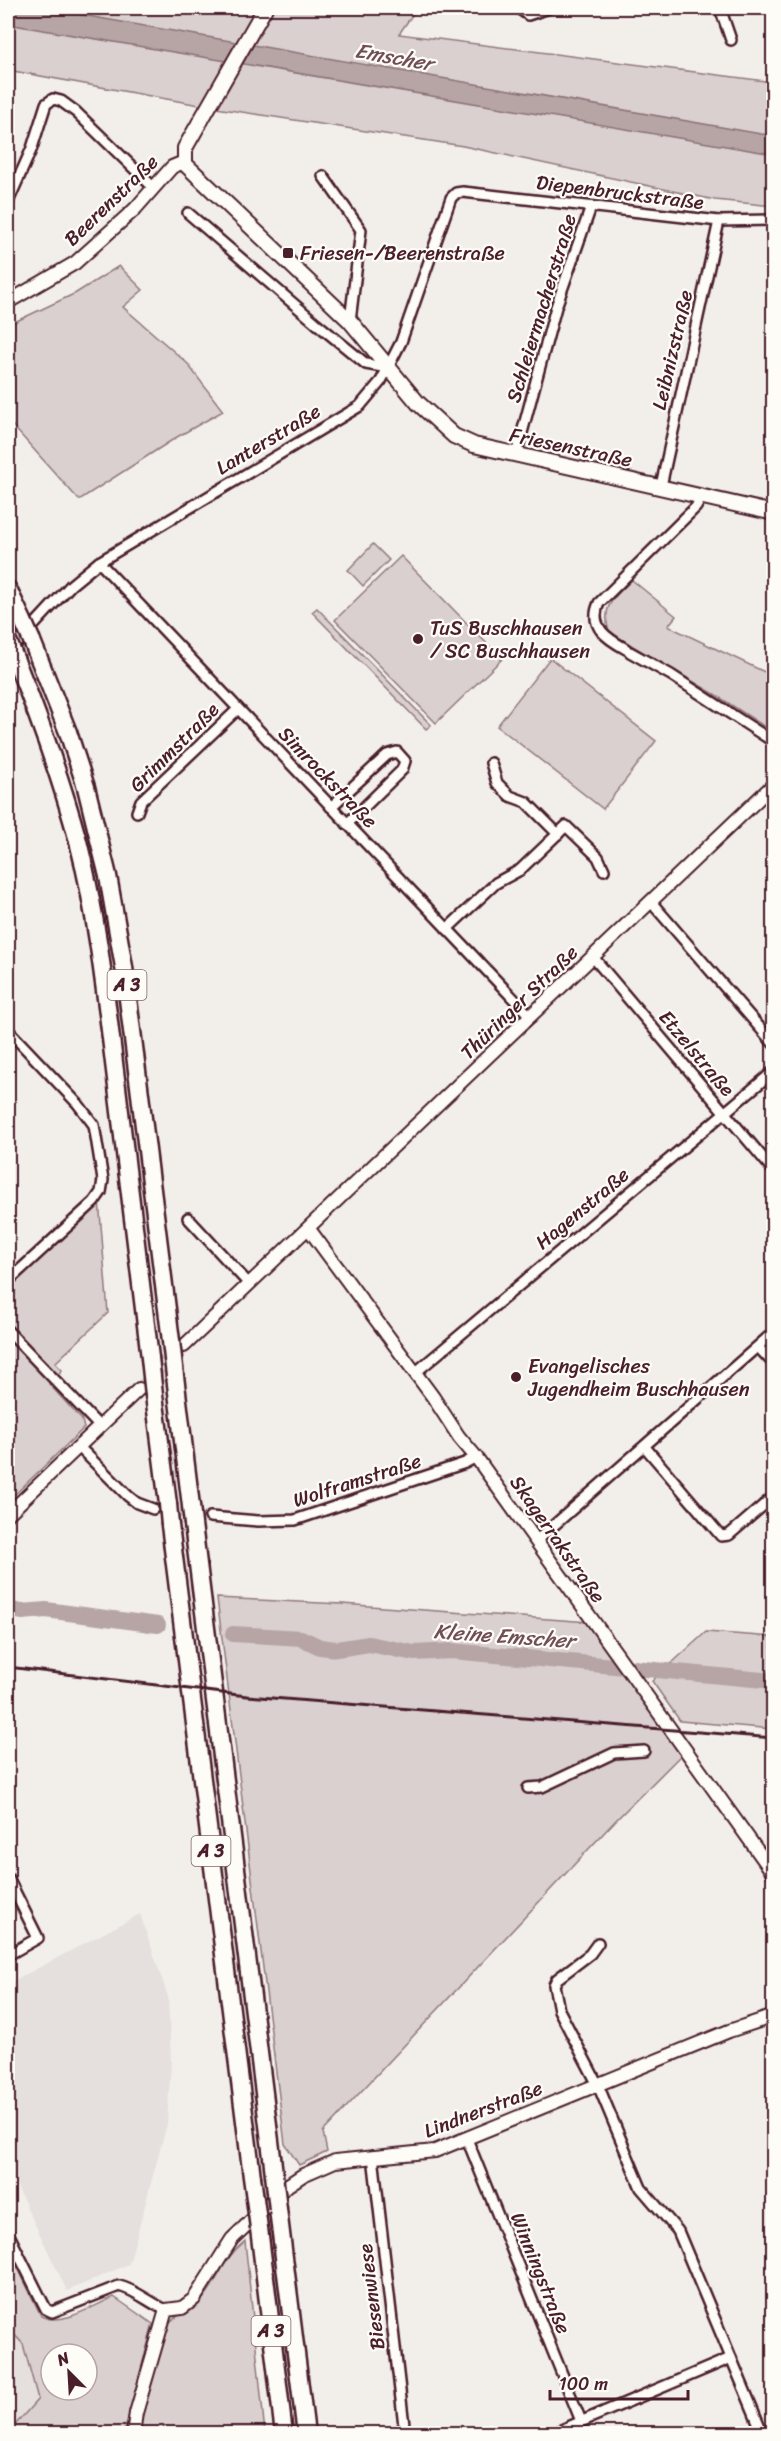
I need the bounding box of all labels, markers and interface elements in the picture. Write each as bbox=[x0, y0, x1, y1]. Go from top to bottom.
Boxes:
water label: Emscher bbox=[352, 31, 440, 83]
street label: Beerenstraße bbox=[56, 146, 167, 255]
street label: Diepenbruckstraße bbox=[534, 165, 706, 220]
street label: Schleiermacherstraße bbox=[496, 209, 587, 407]
place label: Friesen-/Beerenstraße bbox=[300, 236, 505, 271]
marker: Friesen-/Beerenstraße bbox=[281, 246, 295, 260]
street label: Leibnizstraße bbox=[642, 287, 703, 414]
street label: Lanterstraße bbox=[209, 394, 328, 485]
street label: Friesenstraße bbox=[506, 417, 636, 478]
place label: TuS Buschhausen / SC Buschhausen bbox=[430, 611, 590, 669]
marker: TuS Buschhausen / SC Buschhausen bbox=[411, 632, 425, 646]
street label: Grimmstraße bbox=[121, 694, 228, 801]
street label: Simrockstraße bbox=[269, 718, 386, 837]
street label: Thüringer Straße bbox=[452, 936, 587, 1068]
road number: A 3 bbox=[108, 970, 146, 1000]
street label: Etzelstraße bbox=[649, 1002, 744, 1105]
street label: Hagenstraße bbox=[527, 1158, 637, 1259]
place label: Evangelisches Jugendheim Buschhausen bbox=[527, 1349, 750, 1407]
marker: Evangelisches Jugendheim Buschhausen bbox=[509, 1370, 523, 1384]
street label: Wolframstraße bbox=[288, 1443, 426, 1518]
street label: Skagerrakstraße bbox=[500, 1468, 615, 1611]
water label: Kleine Emscher bbox=[433, 1612, 580, 1660]
road number: A 3 bbox=[192, 1836, 230, 1866]
street label: Lindnerstraße bbox=[419, 2071, 548, 2148]
street label: Winningstraße bbox=[500, 2207, 581, 2339]
street label: Biesenwiese bbox=[348, 2242, 395, 2352]
road number: A 3 bbox=[252, 2316, 290, 2346]
north arrow bbox=[39, 2342, 99, 2402]
text: N bbox=[51, 2343, 75, 2375]
scale bar bbox=[550, 2363, 688, 2401]
text: 100 m bbox=[559, 2368, 608, 2400]

